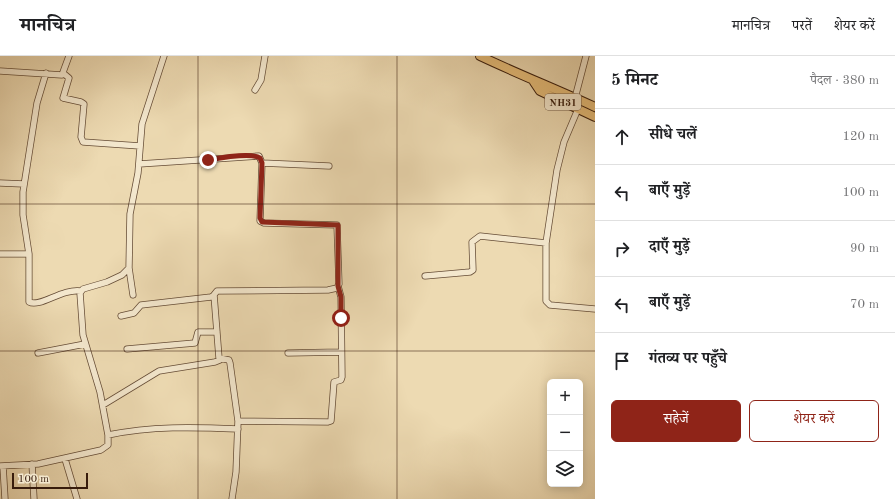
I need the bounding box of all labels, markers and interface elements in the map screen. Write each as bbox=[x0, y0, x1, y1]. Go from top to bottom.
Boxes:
text: मानचित्र bbox=[20, 17, 75, 36]
text: मानचित्र bbox=[732, 19, 770, 33]
text: परतें bbox=[792, 19, 812, 33]
text: शेयर करें bbox=[834, 19, 875, 33]
text: 5 मिनट bbox=[611, 72, 658, 89]
text: पैदल · 380 m bbox=[810, 74, 879, 87]
road number: NH31 bbox=[545, 94, 581, 110]
icon: ahead bbox=[611, 126, 633, 148]
text: सीधे चलें bbox=[649, 128, 697, 143]
text: 120 m bbox=[842, 130, 879, 143]
route end bbox=[199, 151, 217, 169]
icon: left bbox=[611, 182, 633, 204]
text: बाएँ मुड़ें bbox=[649, 184, 690, 199]
text: 100 m bbox=[842, 186, 879, 199]
icon: right bbox=[611, 238, 633, 260]
text: दाएँ मुड़ें bbox=[649, 240, 690, 255]
text: 90 m bbox=[850, 242, 879, 255]
icon: left bbox=[611, 294, 633, 316]
text: बाएँ मुड़ें bbox=[649, 296, 690, 311]
text: 70 m bbox=[850, 298, 879, 311]
route start bbox=[332, 309, 350, 327]
icon: arrive bbox=[611, 350, 633, 372]
text: गंतव्य पर पहुँचे bbox=[649, 352, 727, 367]
map controls bbox=[547, 379, 583, 487]
button: + bbox=[547, 379, 583, 415]
button: सहेजें bbox=[611, 400, 741, 442]
button: शेयर करें bbox=[749, 400, 879, 442]
button: − bbox=[547, 415, 583, 451]
button: layers bbox=[547, 451, 583, 487]
scale bar bbox=[12, 471, 88, 490]
text: 100 m bbox=[18, 474, 49, 485]

